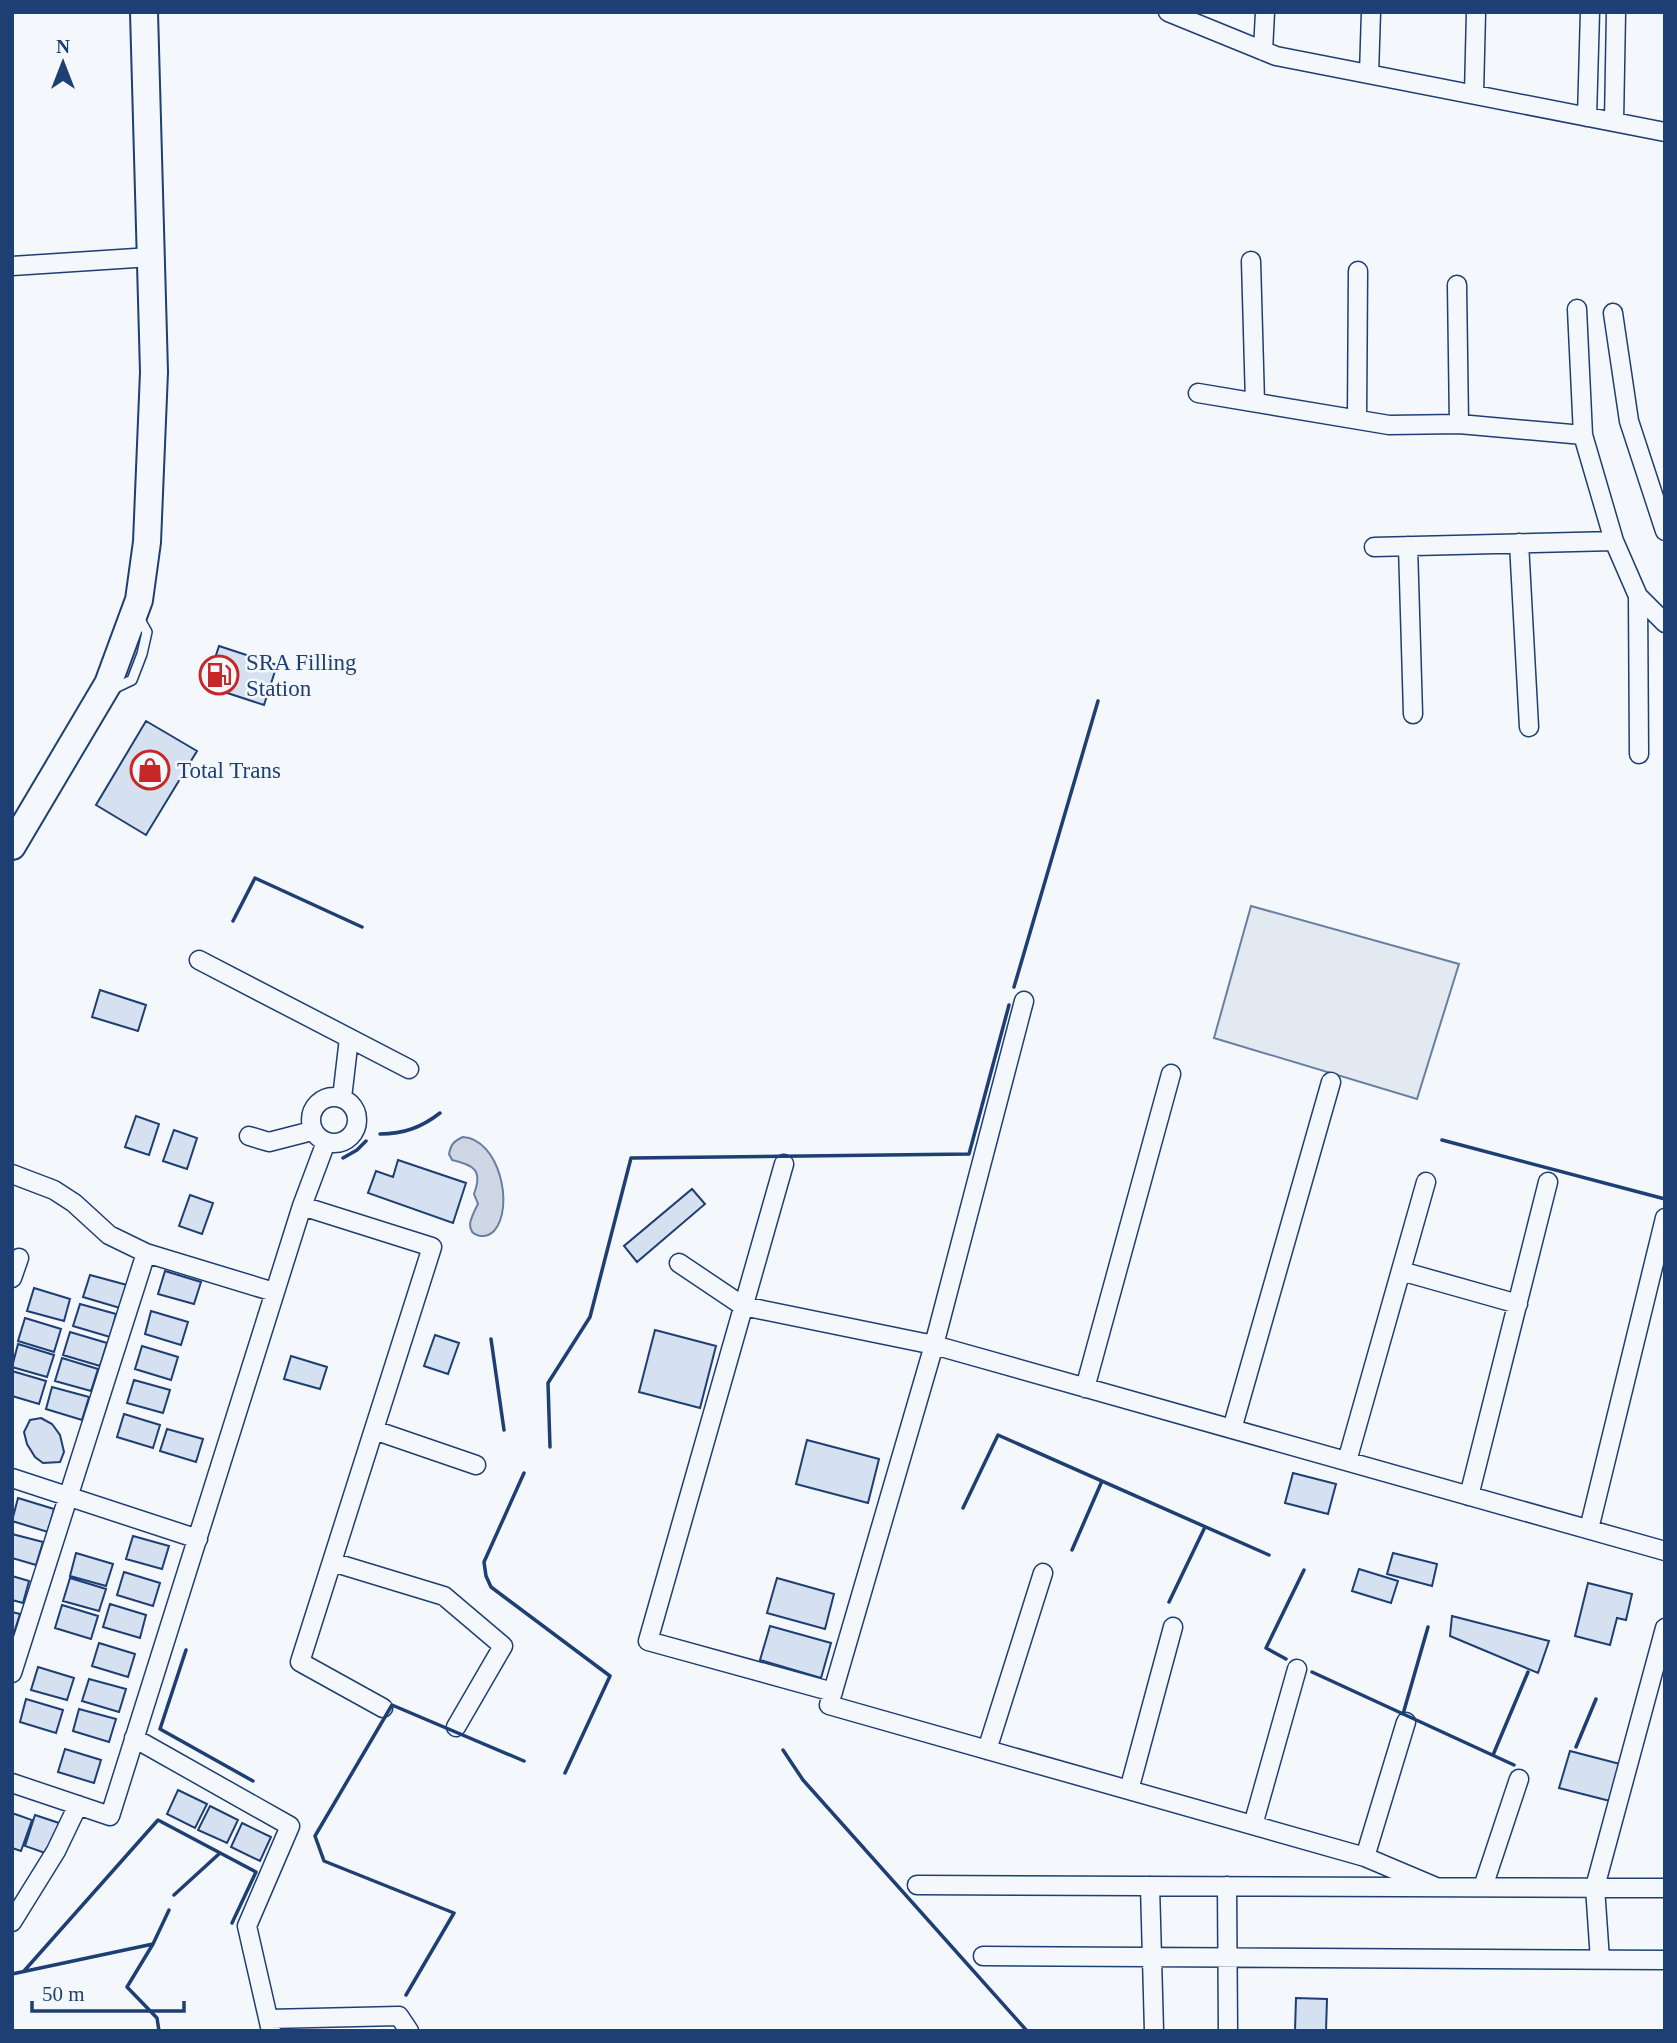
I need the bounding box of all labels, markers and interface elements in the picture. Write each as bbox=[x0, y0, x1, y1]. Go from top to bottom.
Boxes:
north arrow bbox=[28, 28, 98, 98]
text: N bbox=[56, 36, 70, 57]
place label: SRA Filling Station bbox=[246, 650, 357, 701]
fuel station icon: SRA Filling Station bbox=[198, 654, 240, 696]
shop icon: Total Trans bbox=[129, 749, 171, 791]
place label: Total Trans bbox=[177, 758, 281, 783]
scale bar bbox=[32, 1969, 184, 2013]
text: 50 m bbox=[42, 1982, 85, 2006]

